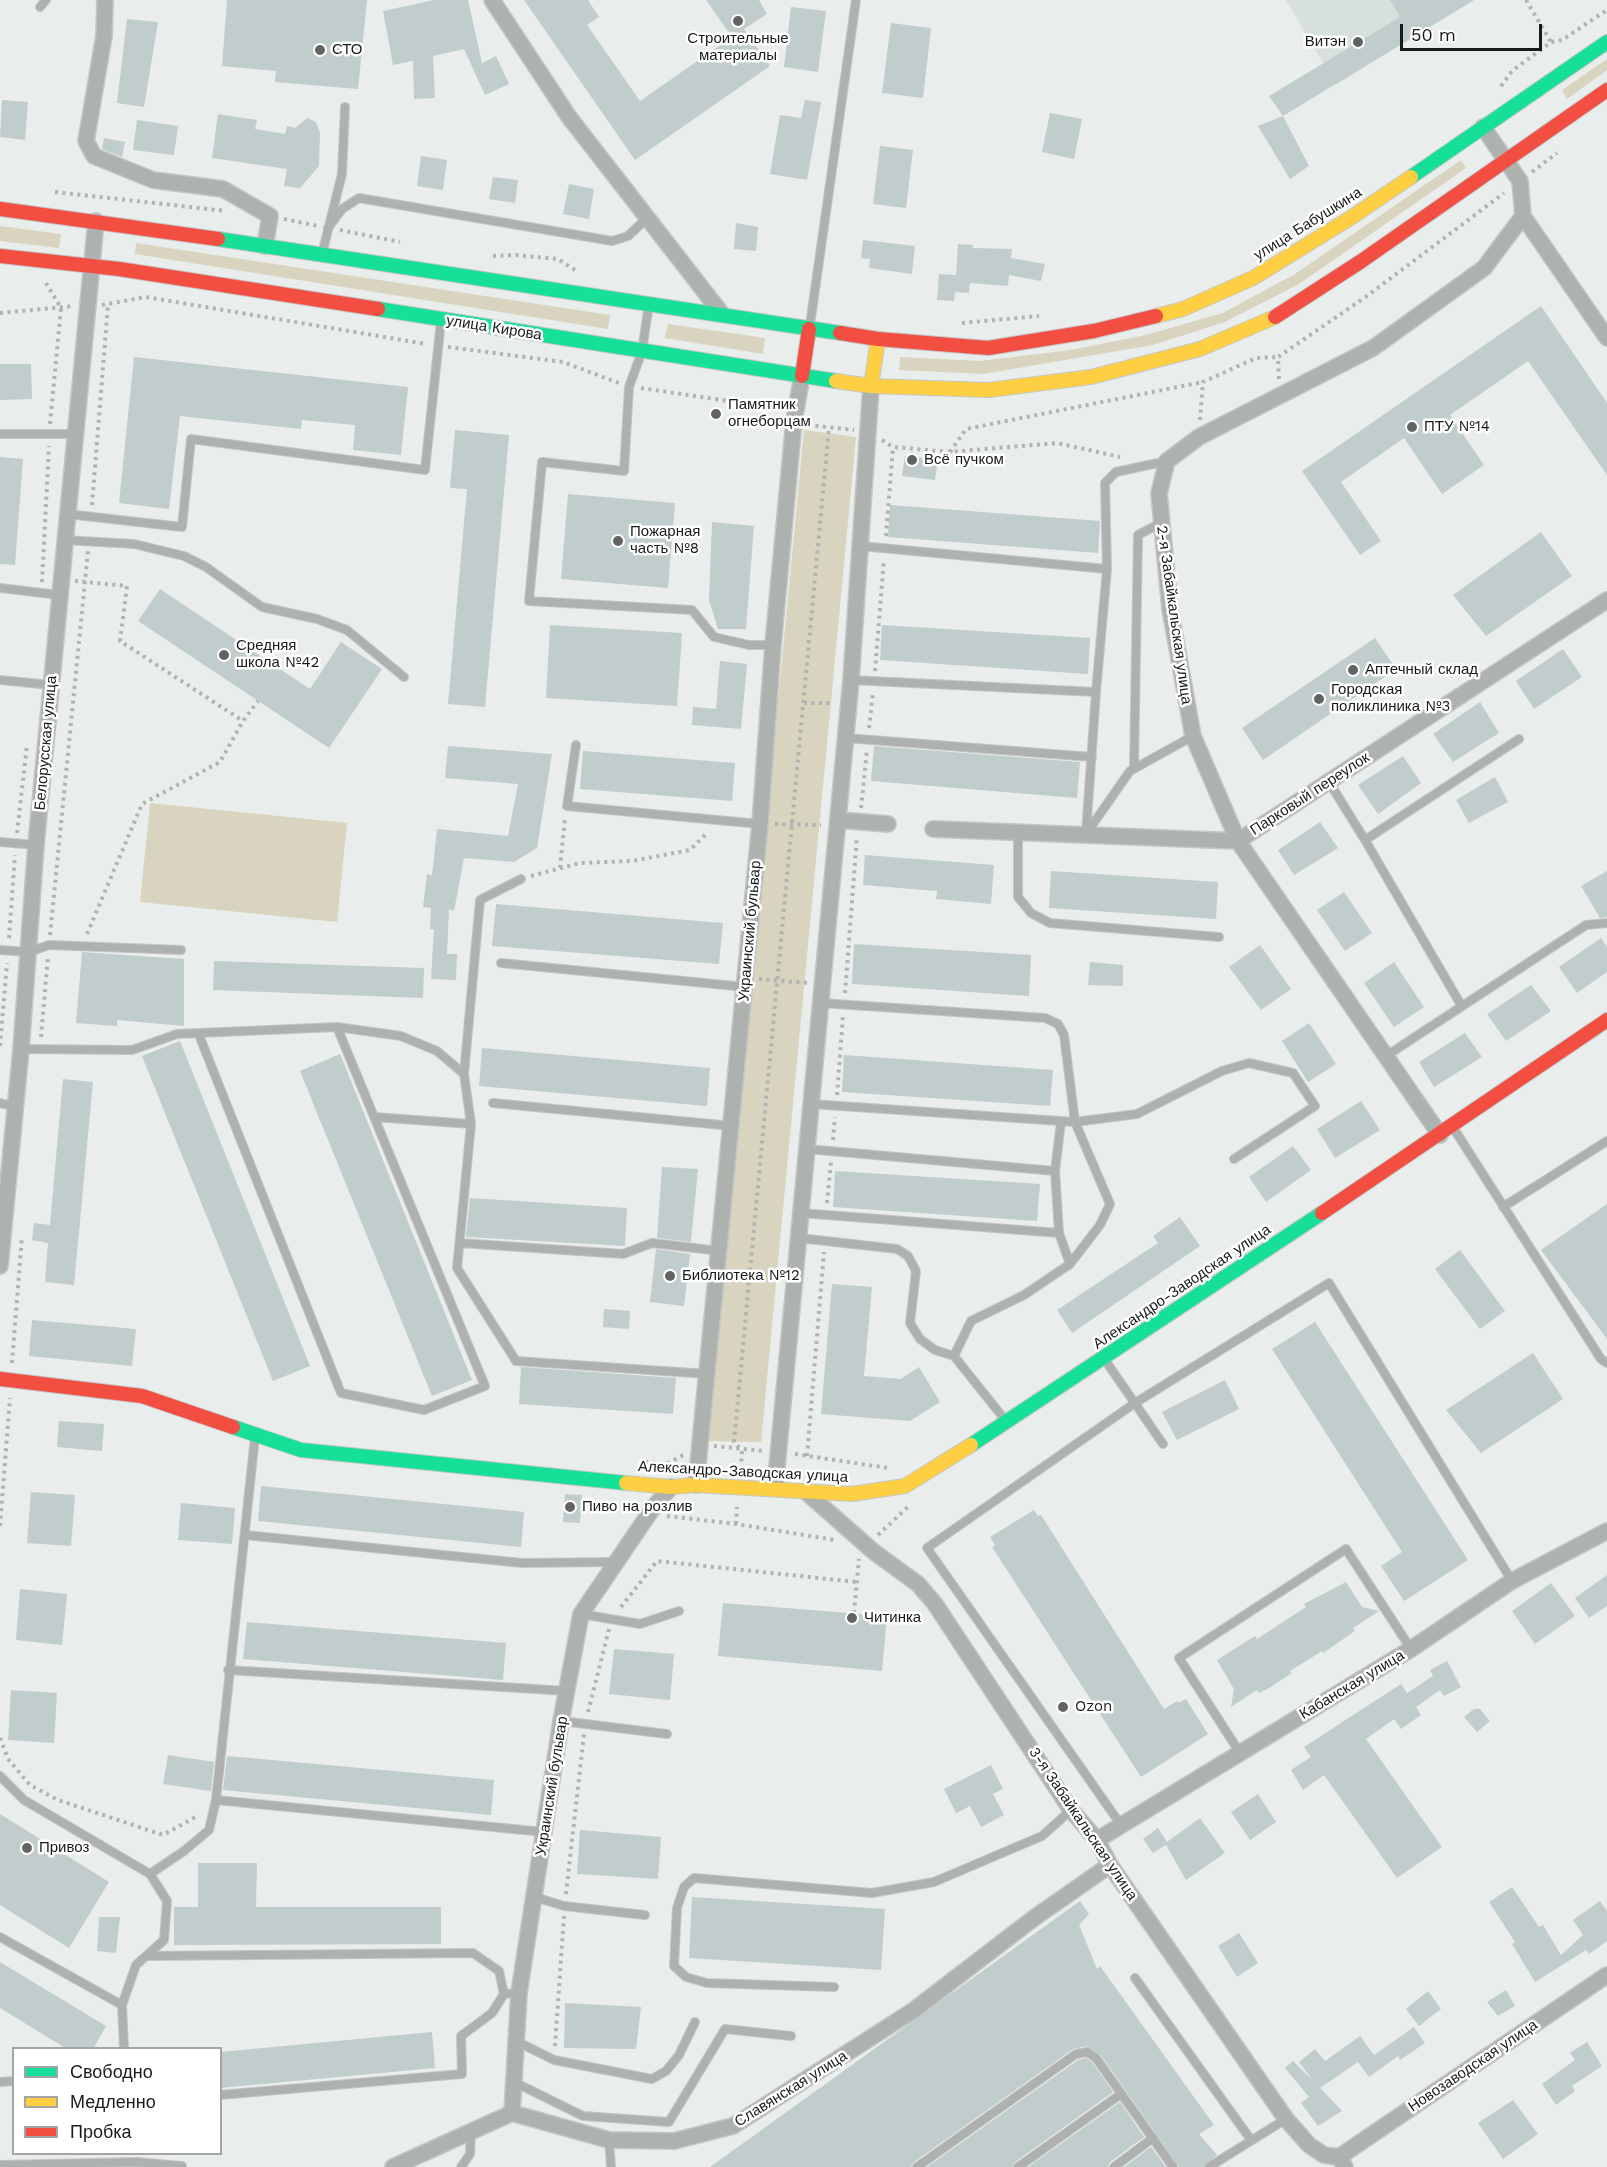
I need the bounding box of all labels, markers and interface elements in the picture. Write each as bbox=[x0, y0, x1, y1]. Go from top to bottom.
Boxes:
scale bar bbox=[1403, 12, 1546, 50]
marker: Строительные материалы bbox=[731, 14, 745, 28]
text: 50 m bbox=[1411, 24, 1456, 45]
place label: Строительные материалы bbox=[687, 30, 789, 65]
place label: Витэн bbox=[1305, 33, 1346, 51]
marker: Витэн bbox=[1351, 35, 1365, 49]
place label: СТО bbox=[332, 41, 362, 59]
marker: СТО bbox=[313, 43, 327, 57]
street label: улица Бабушкина bbox=[1251, 184, 1365, 264]
street label: улица Кирова bbox=[445, 312, 543, 344]
place label: Памятник огнеборцам bbox=[728, 396, 811, 431]
marker: Памятник огнеборцам bbox=[709, 407, 723, 421]
place label: ПТУ №14 bbox=[1424, 418, 1490, 436]
marker: ПТУ №14 bbox=[1405, 420, 1419, 434]
place label: Всё пучком bbox=[924, 451, 1004, 469]
marker: Всё пучком bbox=[905, 453, 919, 467]
place label: Пожарная часть №8 bbox=[630, 523, 700, 558]
street label: 2-я Забайкальская улица bbox=[1153, 524, 1195, 706]
marker: Пожарная часть №8 bbox=[611, 534, 625, 548]
place label: Средняя школа №42 bbox=[236, 637, 319, 672]
marker: Средняя школа №42 bbox=[217, 648, 231, 662]
place label: Аптечный склад bbox=[1365, 661, 1478, 679]
marker: Аптечный склад bbox=[1346, 663, 1360, 677]
street label: Белорусская улица bbox=[31, 675, 61, 811]
place label: Городская поликлиника №3 bbox=[1331, 681, 1450, 716]
marker: Городская поликлиника №3 bbox=[1312, 692, 1326, 706]
street label: Парковый переулок bbox=[1247, 749, 1373, 839]
street label: Украинский бульвар bbox=[735, 860, 765, 1002]
street label: Александро-Заводская улица bbox=[1090, 1221, 1274, 1353]
place label: Библиотека №12 bbox=[682, 1267, 800, 1285]
marker: Библиотека №12 bbox=[663, 1269, 677, 1283]
street label: Александро-Заводская улица bbox=[638, 1458, 848, 1486]
place label: Пиво на розлив bbox=[582, 1498, 692, 1516]
marker: Пиво на розлив bbox=[563, 1500, 577, 1514]
place label: Читинка bbox=[864, 1609, 921, 1627]
marker: Читинка bbox=[845, 1611, 859, 1625]
street label: Кабанская улица bbox=[1296, 1647, 1408, 1723]
place label: Ozon bbox=[1075, 1698, 1112, 1716]
marker: Ozon bbox=[1056, 1700, 1070, 1714]
street label: Украинский бульвар bbox=[532, 1715, 572, 1857]
street label: 3-я Забайкальская улица bbox=[1025, 1744, 1141, 1904]
place label: Привоз bbox=[39, 1839, 89, 1857]
marker: Привоз bbox=[20, 1841, 34, 1855]
street label: Новозаводская улица bbox=[1405, 2016, 1541, 2116]
legend bbox=[12, 2047, 222, 2155]
street label: Славянская улица bbox=[731, 2047, 851, 2131]
text: Свободно bbox=[70, 2061, 153, 2082]
text: Медленно bbox=[70, 2091, 156, 2112]
text: Пробка bbox=[70, 2121, 132, 2142]

